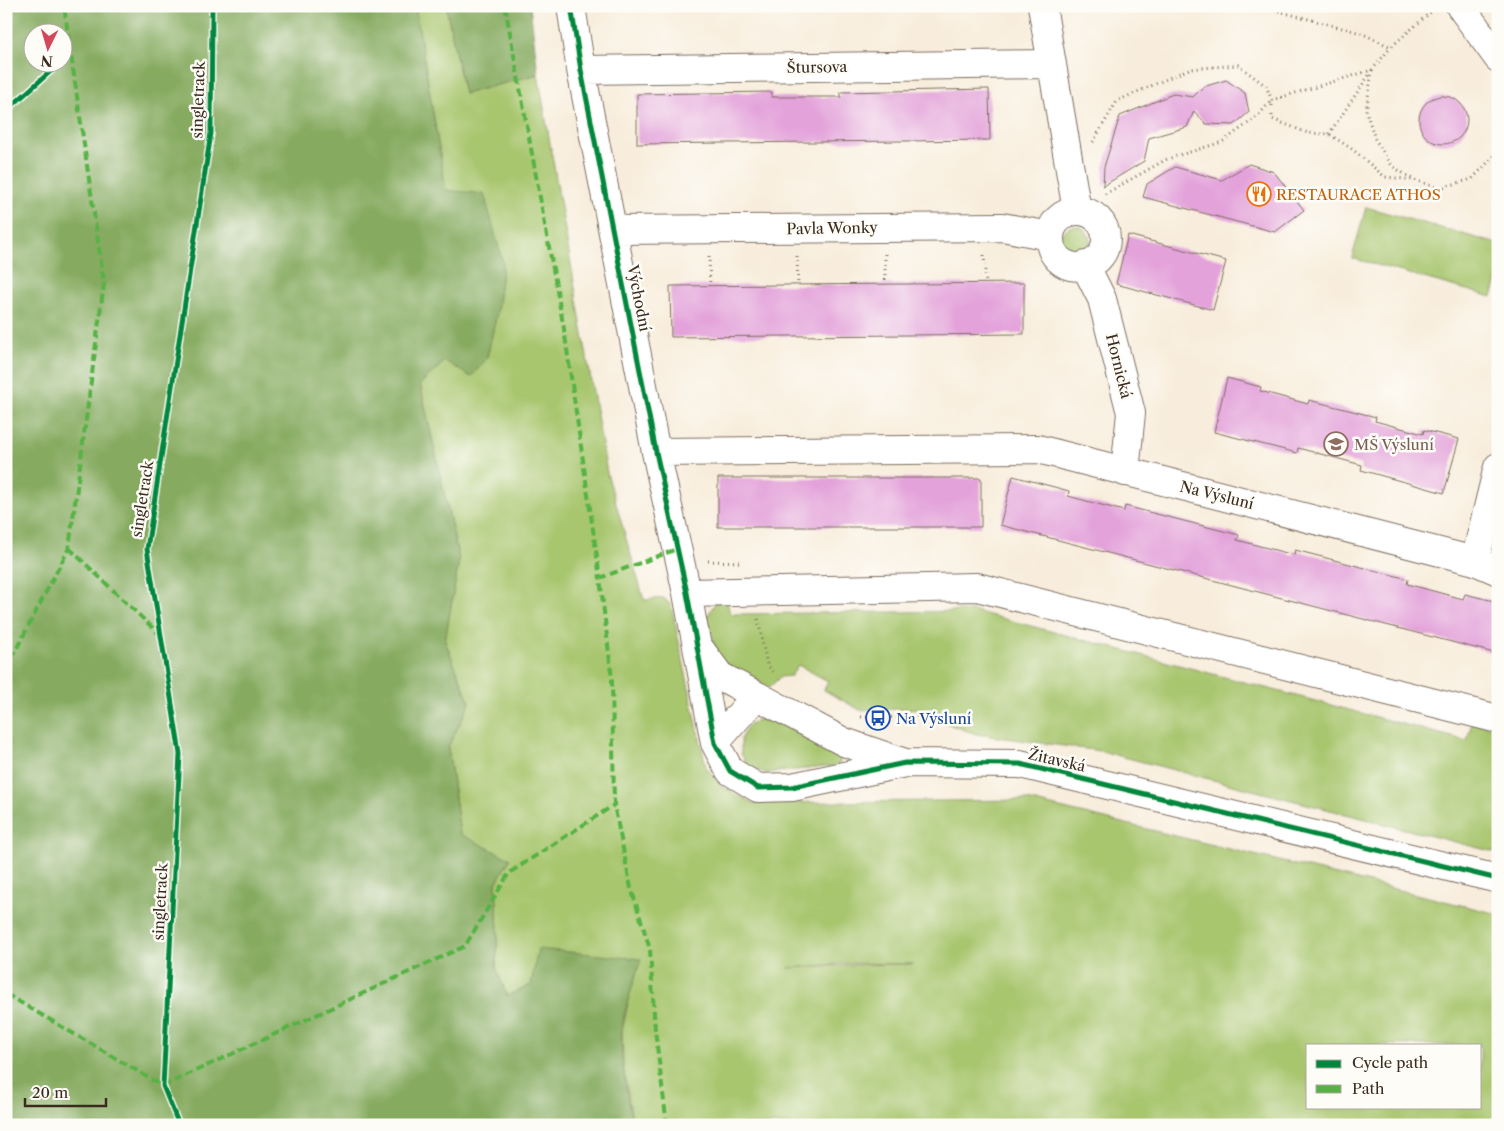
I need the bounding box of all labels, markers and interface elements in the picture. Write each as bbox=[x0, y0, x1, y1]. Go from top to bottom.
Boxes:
north arrow bbox=[22, 22, 72, 72]
text: N bbox=[40, 51, 54, 70]
street label: Štursova bbox=[786, 57, 848, 77]
street label: singletrack bbox=[187, 60, 209, 139]
restaurant icon: RESTAURACE ATHOS bbox=[1246, 181, 1272, 207]
place label: RESTAURACE ATHOS bbox=[1276, 185, 1441, 204]
street label: Pavla Wonky bbox=[786, 218, 878, 238]
street label: Východní bbox=[623, 262, 655, 333]
street label: Hornická bbox=[1102, 332, 1136, 400]
school or university icon: MŠ Výsluní bbox=[1323, 431, 1349, 457]
place label: MŠ Výsluní bbox=[1354, 435, 1434, 454]
street label: singletrack bbox=[127, 458, 158, 539]
street label: Na Výsluní bbox=[1178, 477, 1256, 513]
bus stop icon: Na Výsluní bbox=[865, 705, 891, 731]
place label: Na Výsluní bbox=[896, 709, 972, 728]
street label: Žitavská bbox=[1027, 744, 1088, 776]
street label: singletrack bbox=[148, 862, 172, 941]
legend bbox=[1306, 1044, 1482, 1108]
text: Cycle path bbox=[1352, 1053, 1429, 1072]
scale bar bbox=[25, 1076, 106, 1108]
text: Path bbox=[1352, 1079, 1385, 1098]
text: 20 m bbox=[32, 1083, 68, 1102]

